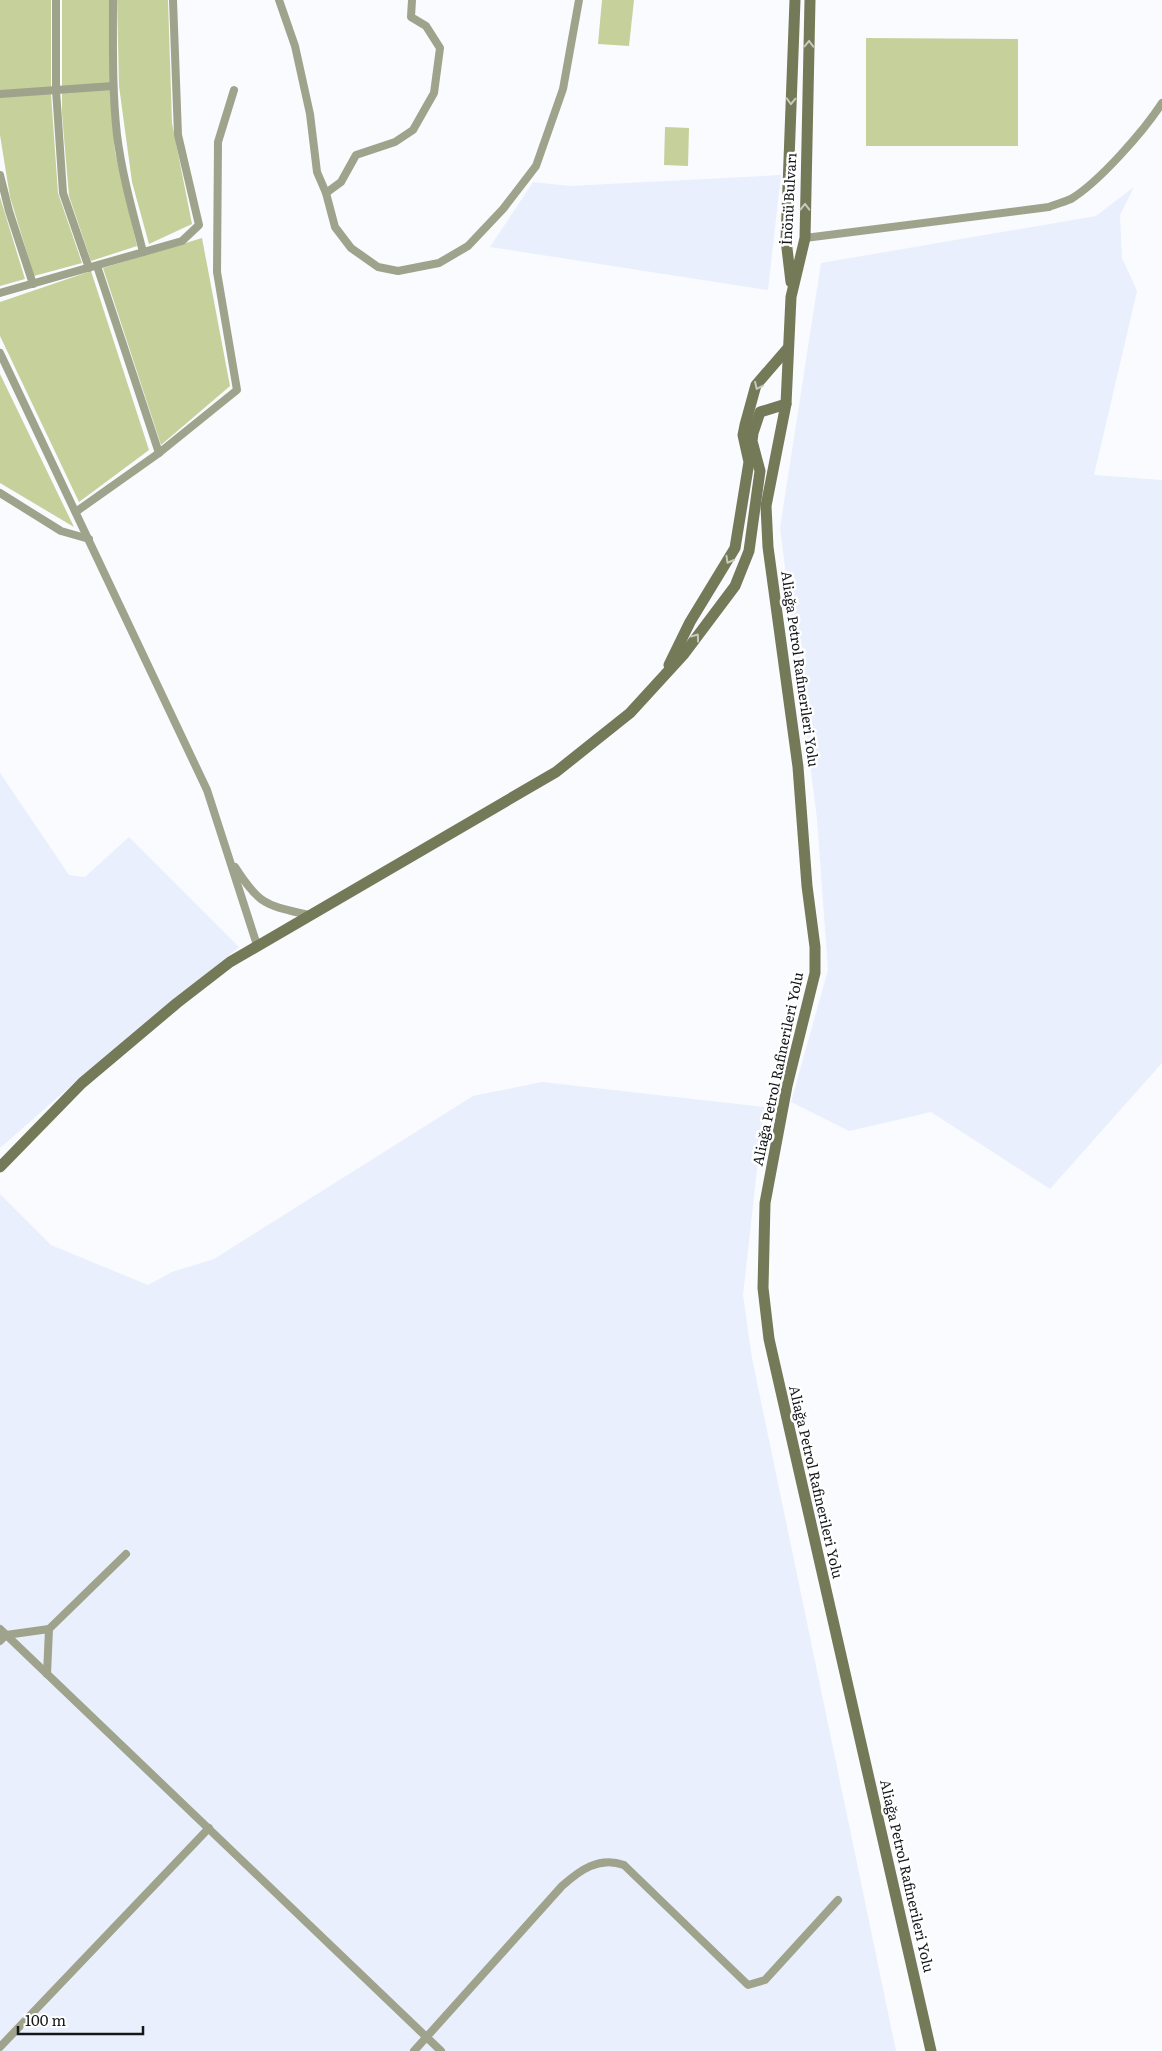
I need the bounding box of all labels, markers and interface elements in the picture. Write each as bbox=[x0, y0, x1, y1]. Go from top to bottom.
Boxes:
one-way arrow bbox=[804, 40, 815, 48]
one-way arrow bbox=[786, 98, 796, 105]
street label: İnönü Bulvarı bbox=[776, 152, 800, 246]
one-way arrow bbox=[800, 202, 811, 210]
one-way arrow bbox=[754, 380, 764, 389]
one-way arrow bbox=[725, 554, 735, 563]
street label: Aliağa Petrol Rafinerileri Yolu bbox=[777, 570, 825, 768]
one-way arrow bbox=[691, 634, 699, 643]
street label: Aliağa Petrol Rafinerileri Yolu bbox=[747, 970, 807, 1168]
street label: Aliağa Petrol Rafinerileri Yolu bbox=[785, 1383, 849, 1580]
street label: Aliağa Petrol Rafinerileri Yolu bbox=[876, 1777, 940, 1974]
scale bar bbox=[18, 2004, 142, 2036]
text: 100 m bbox=[25, 2008, 66, 2031]

